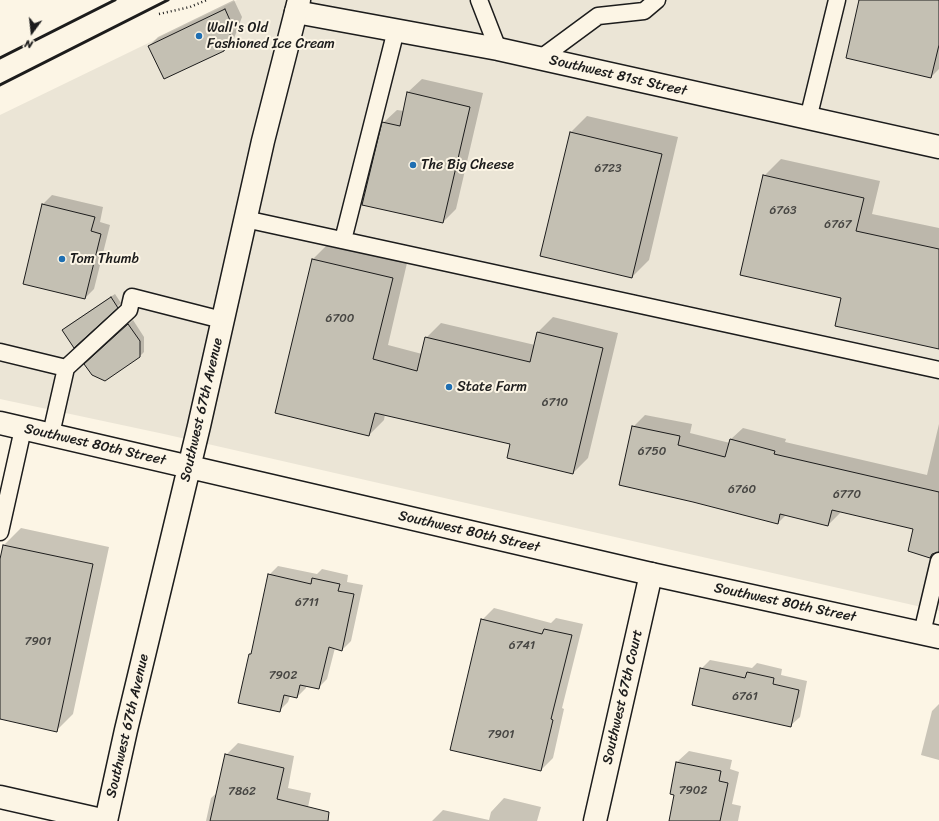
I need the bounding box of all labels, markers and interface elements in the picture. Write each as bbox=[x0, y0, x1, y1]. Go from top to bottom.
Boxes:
north arrow bbox=[12, 12, 52, 52]
place label: Wall's Old Fashioned Ice Cream bbox=[207, 20, 335, 52]
marker: Wall's Old Fashioned Ice Cream bbox=[194, 31, 204, 41]
text: N bbox=[23, 34, 35, 54]
street label: Southwest 81st Street bbox=[548, 52, 688, 100]
place label: The Big Cheese bbox=[421, 157, 514, 173]
marker: The Big Cheese bbox=[408, 160, 418, 170]
house number: 6723 bbox=[594, 162, 622, 176]
house number: 6763 bbox=[769, 204, 797, 218]
house number: 6767 bbox=[824, 218, 852, 232]
place label: Tom Thumb bbox=[70, 251, 139, 267]
marker: Tom Thumb bbox=[57, 254, 67, 264]
house number: 6700 bbox=[326, 312, 354, 326]
street label: Southwest 67th Avenue bbox=[177, 336, 227, 484]
place label: State Farm bbox=[457, 379, 527, 395]
marker: State Farm bbox=[444, 382, 454, 392]
house number: 6710 bbox=[542, 396, 568, 410]
street label: Southwest 80th Street bbox=[23, 421, 167, 469]
house number: 6750 bbox=[638, 445, 666, 459]
house number: 6760 bbox=[728, 483, 756, 497]
house number: 6770 bbox=[833, 488, 861, 502]
street label: Southwest 80th Street bbox=[397, 508, 541, 556]
street label: Southwest 80th Street bbox=[713, 580, 857, 626]
house number: 6711 bbox=[295, 596, 319, 610]
street label: Southwest 67th Court bbox=[599, 628, 647, 766]
house number: 7901 bbox=[25, 635, 51, 649]
house number: 6741 bbox=[509, 639, 535, 653]
street label: Southwest 67th Avenue bbox=[103, 652, 153, 800]
house number: 7902 bbox=[269, 669, 297, 683]
house number: 6761 bbox=[732, 690, 758, 704]
house number: 7901 bbox=[488, 728, 514, 742]
house number: 7902 bbox=[679, 784, 707, 798]
house number: 7862 bbox=[228, 785, 256, 799]

